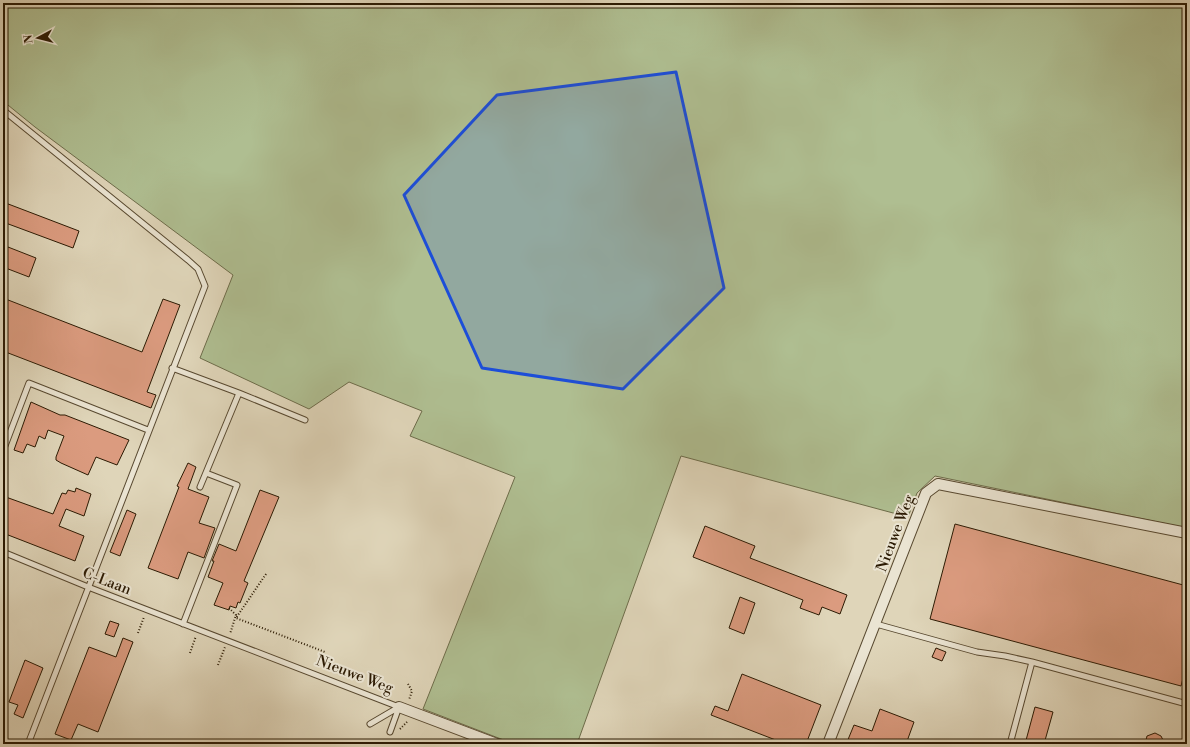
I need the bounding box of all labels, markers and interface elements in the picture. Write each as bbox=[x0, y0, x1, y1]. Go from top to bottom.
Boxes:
north arrow bbox=[18, 18, 58, 58]
text: N bbox=[22, 34, 37, 44]
street label: Nieuwe Weg bbox=[872, 492, 919, 574]
street label: C-Laan bbox=[80, 564, 134, 599]
street label: Nieuwe Weg bbox=[314, 651, 396, 698]

